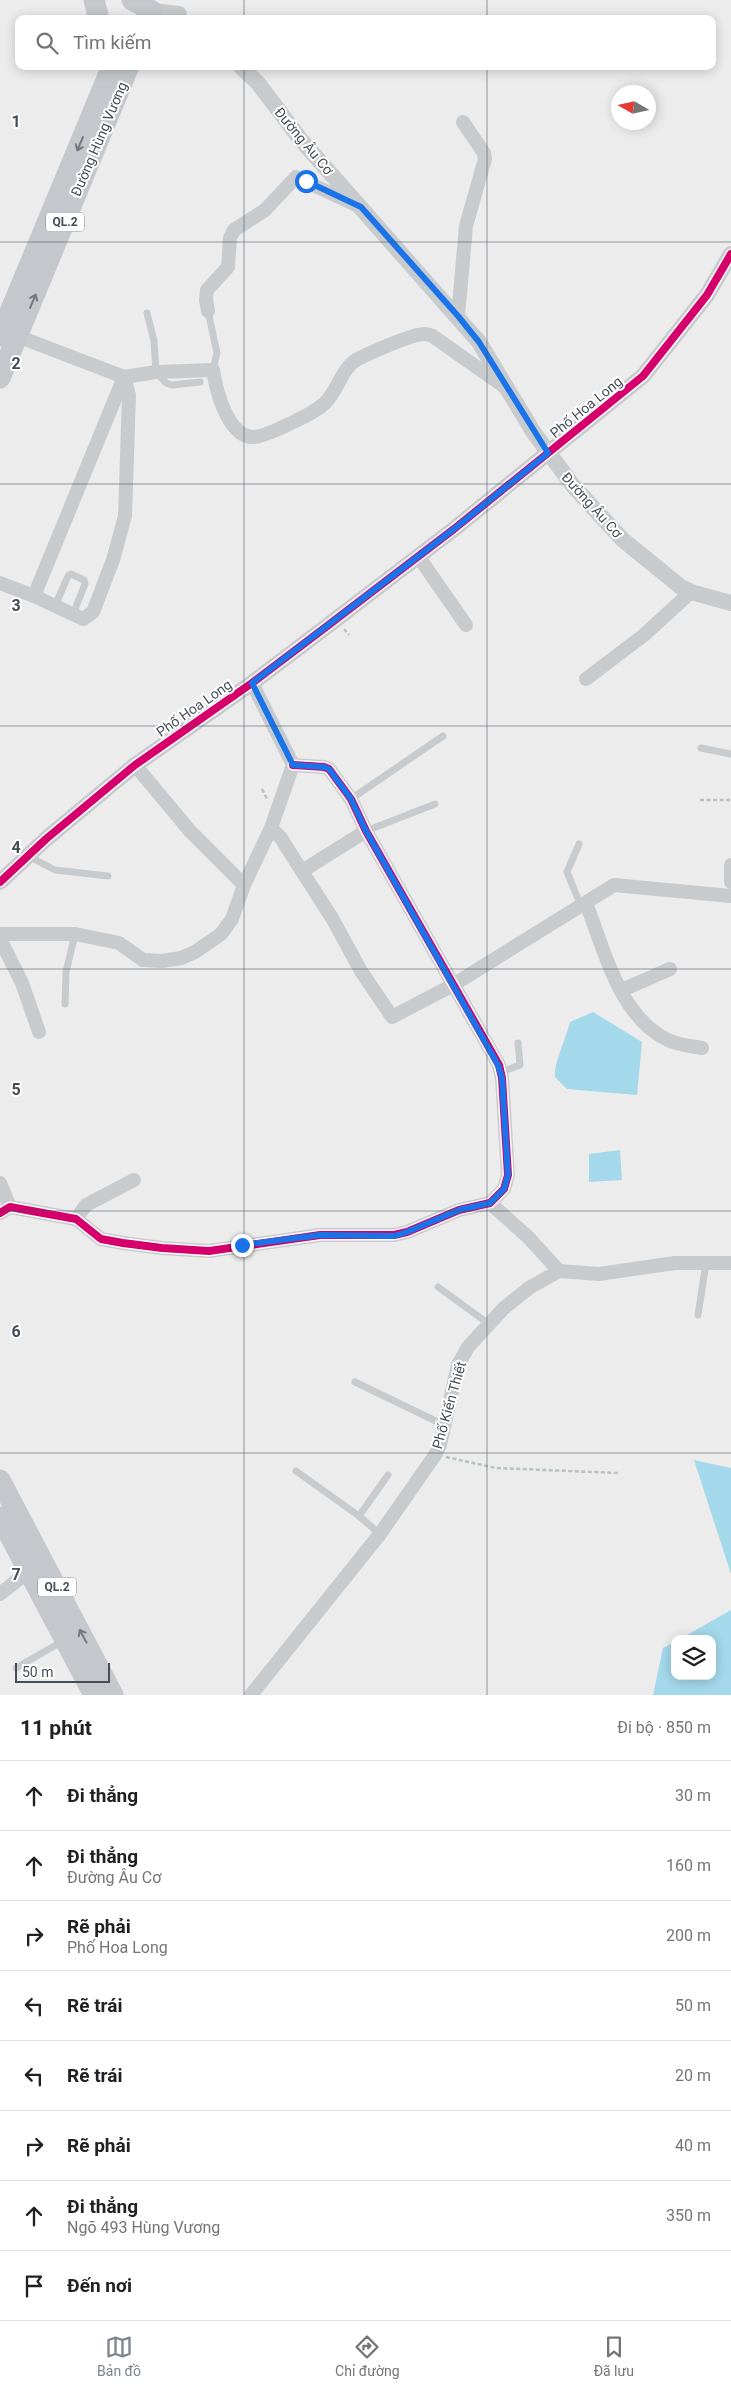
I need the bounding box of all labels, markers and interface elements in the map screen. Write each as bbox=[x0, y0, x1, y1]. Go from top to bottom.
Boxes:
search box bbox=[15, 15, 716, 70]
icon: search bbox=[33, 29, 61, 57]
text: Tìm kiếm bbox=[73, 31, 151, 54]
street label: Đường Hùng Vương bbox=[68, 79, 130, 199]
north arrow bbox=[611, 85, 656, 130]
street label: Đường Âu Cơ bbox=[271, 104, 338, 178]
text: 1 bbox=[11, 112, 21, 131]
one-way arrow bbox=[75, 136, 85, 151]
route start bbox=[295, 170, 318, 193]
road number: QL.2 bbox=[46, 212, 84, 232]
one-way arrow bbox=[29, 293, 38, 308]
text: 2 bbox=[11, 354, 21, 373]
street label: Phố Hoa Long bbox=[547, 373, 625, 441]
street label: Đường Âu Cơ bbox=[558, 468, 627, 542]
text: 3 bbox=[11, 596, 21, 615]
street label: Phố Hoa Long bbox=[153, 676, 235, 740]
text: 4 bbox=[11, 838, 21, 857]
text: 5 bbox=[11, 1080, 21, 1099]
route end bbox=[231, 1234, 254, 1257]
text: 6 bbox=[11, 1322, 21, 1341]
street label: Phố Kiến Thiết bbox=[429, 1359, 469, 1450]
text: 7 bbox=[11, 1565, 21, 1584]
road number: QL.2 bbox=[38, 1578, 76, 1596]
one-way arrow bbox=[78, 1629, 87, 1644]
map controls bbox=[671, 1635, 716, 1680]
button: layers bbox=[671, 1635, 716, 1680]
scale bar bbox=[15, 1660, 110, 1683]
text: 50 m bbox=[22, 1664, 54, 1680]
text: 11 phút bbox=[20, 1716, 92, 1740]
text: Đi bộ · 850 m bbox=[617, 1718, 711, 1737]
icon: ahead bbox=[20, 1782, 48, 1810]
text: Đi thẳng bbox=[67, 1784, 138, 1807]
text: 30 m bbox=[675, 1786, 711, 1805]
text: Đi thẳng bbox=[67, 1845, 138, 1868]
icon: ahead bbox=[20, 1852, 48, 1880]
text: 160 m bbox=[666, 1856, 711, 1875]
text: Đường Âu Cơ bbox=[67, 1868, 161, 1887]
text: Rẽ phải bbox=[67, 1915, 131, 1938]
icon: right bbox=[20, 1922, 48, 1950]
text: 200 m bbox=[666, 1926, 711, 1945]
text: Phố Hoa Long bbox=[67, 1938, 168, 1957]
icon: left bbox=[20, 1992, 48, 2020]
text: Rẽ trái bbox=[67, 1994, 122, 2017]
text: 50 m bbox=[675, 1996, 711, 2015]
icon: left bbox=[20, 2062, 48, 2090]
text: Rẽ trái bbox=[67, 2064, 122, 2087]
text: 20 m bbox=[675, 2066, 711, 2085]
icon: right bbox=[20, 2132, 48, 2160]
text: Rẽ phải bbox=[67, 2134, 131, 2157]
text: 40 m bbox=[675, 2136, 711, 2155]
text: Đi thẳng bbox=[67, 2195, 138, 2218]
icon: ahead bbox=[20, 2202, 48, 2230]
text: 350 m bbox=[666, 2206, 711, 2225]
text: Ngõ 493 Hùng Vương bbox=[67, 2218, 220, 2237]
icon: arrive bbox=[20, 2272, 48, 2300]
text: Đến nơi bbox=[67, 2274, 132, 2297]
tab: Bản đồ bbox=[97, 2333, 141, 2379]
tab: Chỉ đường bbox=[335, 2333, 400, 2379]
tab: Đã lưu bbox=[594, 2333, 634, 2379]

